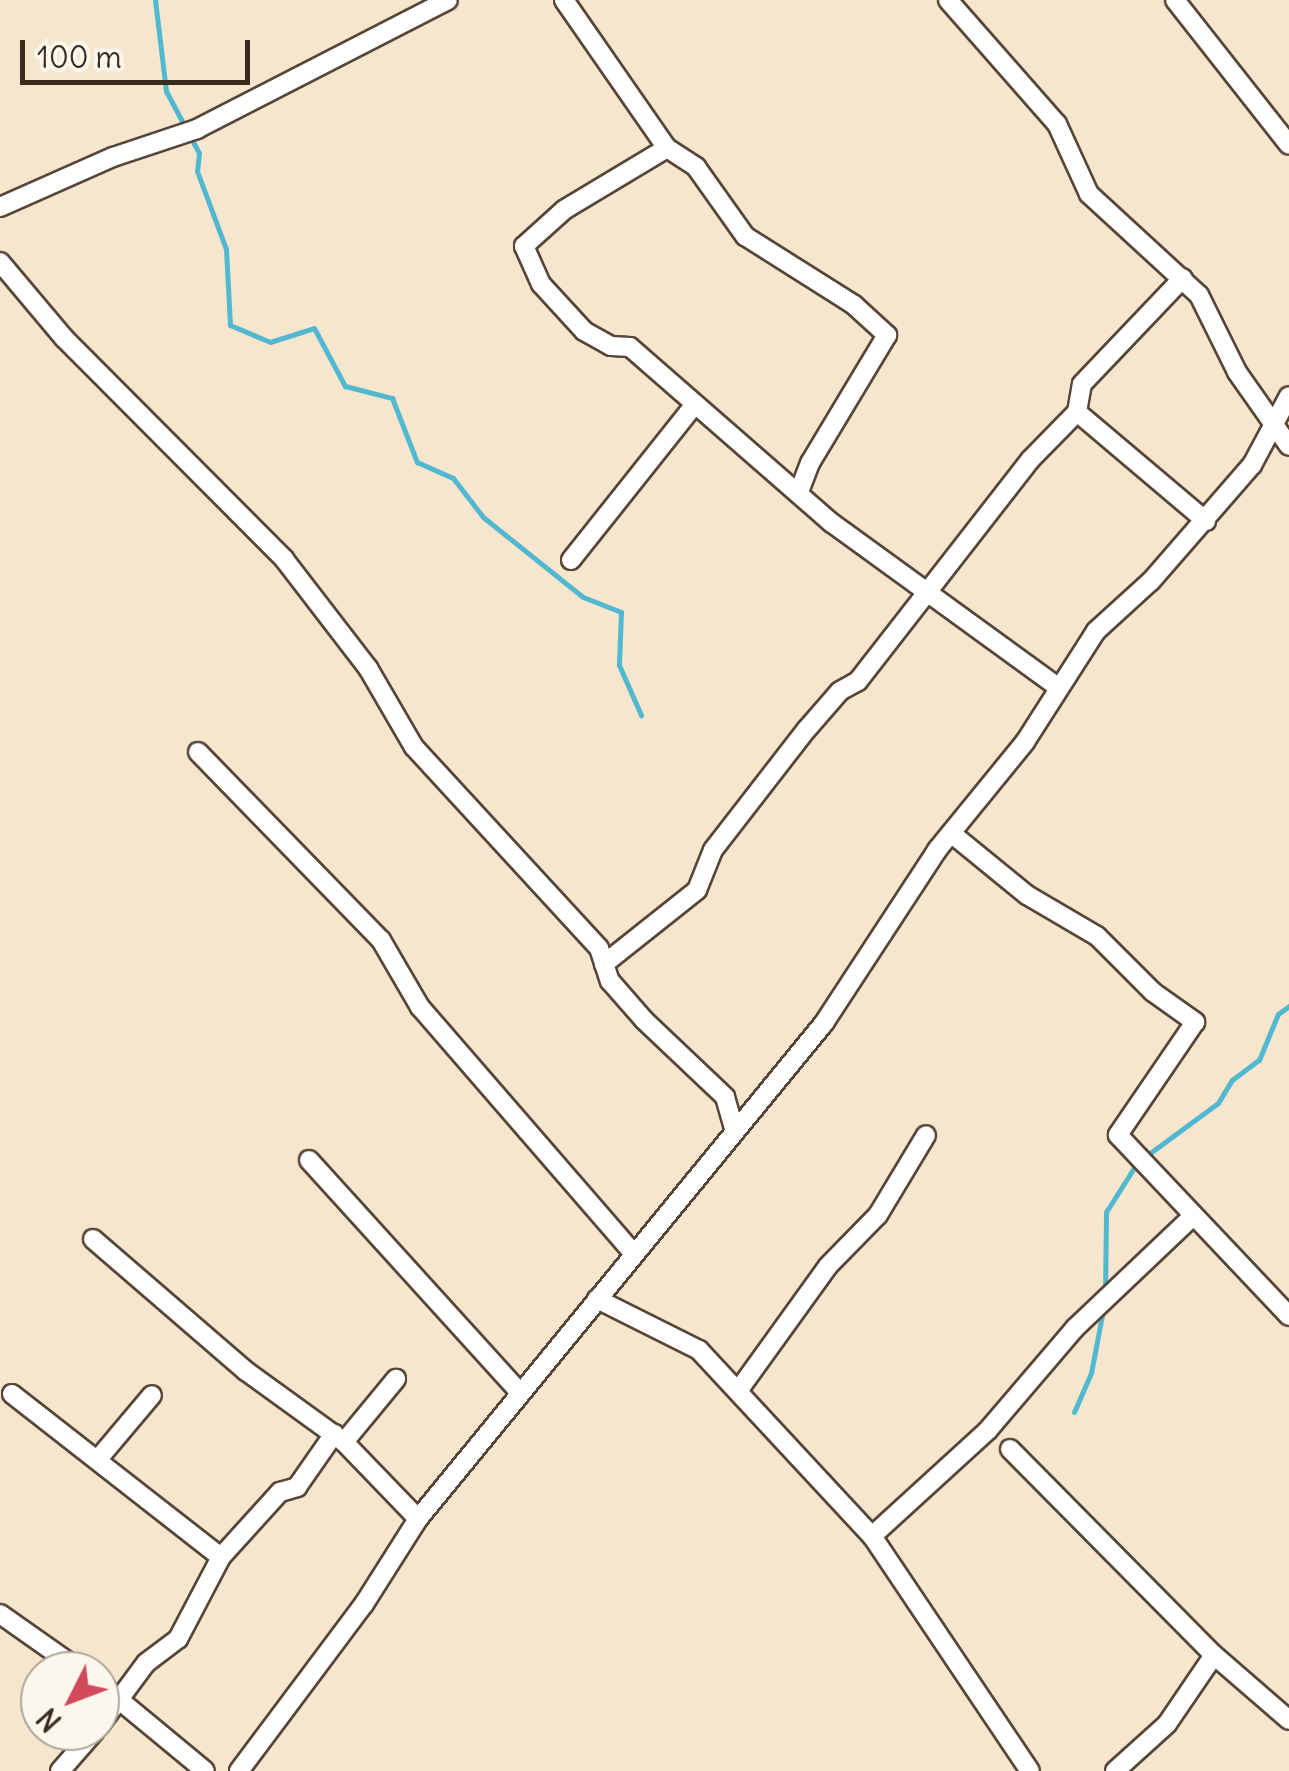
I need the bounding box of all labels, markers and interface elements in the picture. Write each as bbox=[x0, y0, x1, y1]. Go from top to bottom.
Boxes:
scale bar bbox=[25, 20, 255, 82]
text: 100 m bbox=[37, 38, 122, 76]
north arrow bbox=[20, 1651, 120, 1751]
text: N bbox=[29, 1701, 69, 1739]

